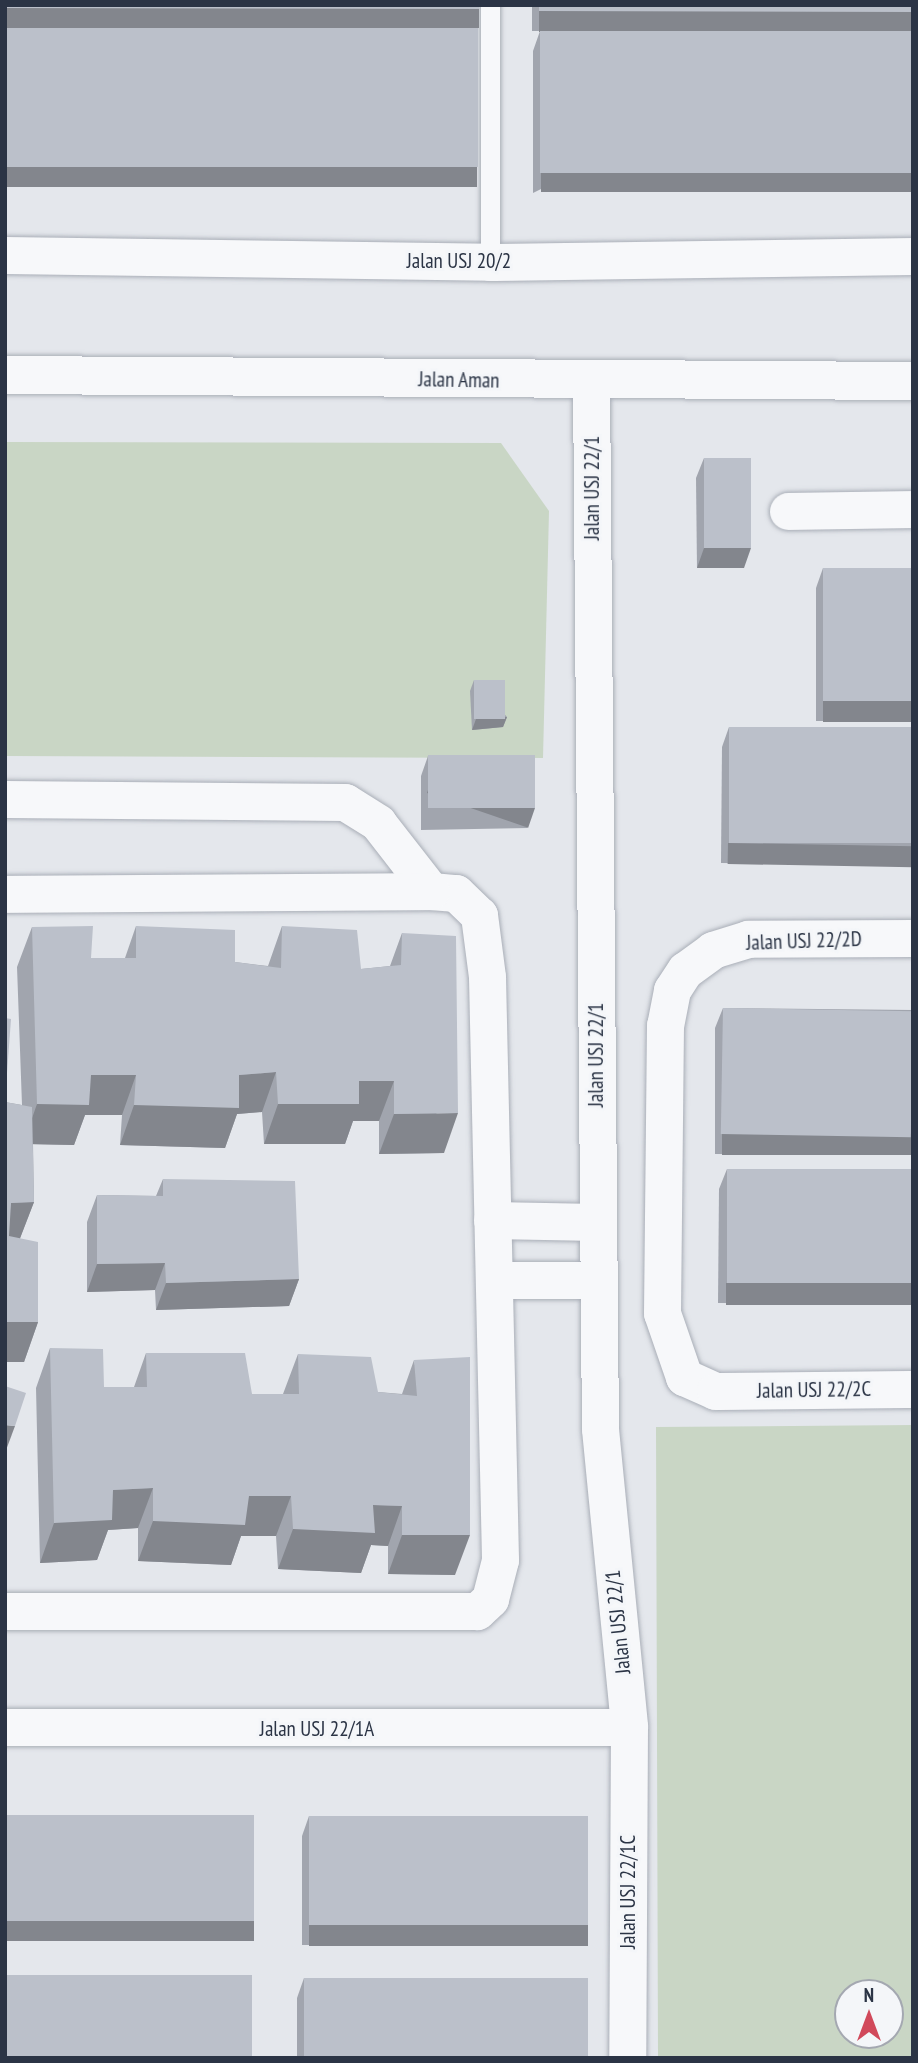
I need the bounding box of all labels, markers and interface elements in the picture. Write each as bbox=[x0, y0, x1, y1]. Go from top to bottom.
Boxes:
street label: Jalan USJ 20/2 bbox=[407, 248, 511, 274]
street label: Jalan Aman bbox=[418, 367, 500, 393]
street label: Jalan USJ 22/1 bbox=[579, 436, 605, 540]
street label: Jalan USJ 22/2D bbox=[746, 926, 862, 956]
street label: Jalan USJ 22/1 bbox=[583, 1003, 609, 1107]
street label: Jalan USJ 22/2C bbox=[757, 1376, 871, 1404]
street label: Jalan USJ 22/1 bbox=[600, 1569, 636, 1675]
street label: Jalan USJ 22/1A bbox=[260, 1716, 374, 1742]
street label: Jalan USJ 22/1C bbox=[615, 1835, 641, 1949]
north arrow bbox=[834, 1979, 904, 2049]
text: N bbox=[864, 1983, 874, 2007]

